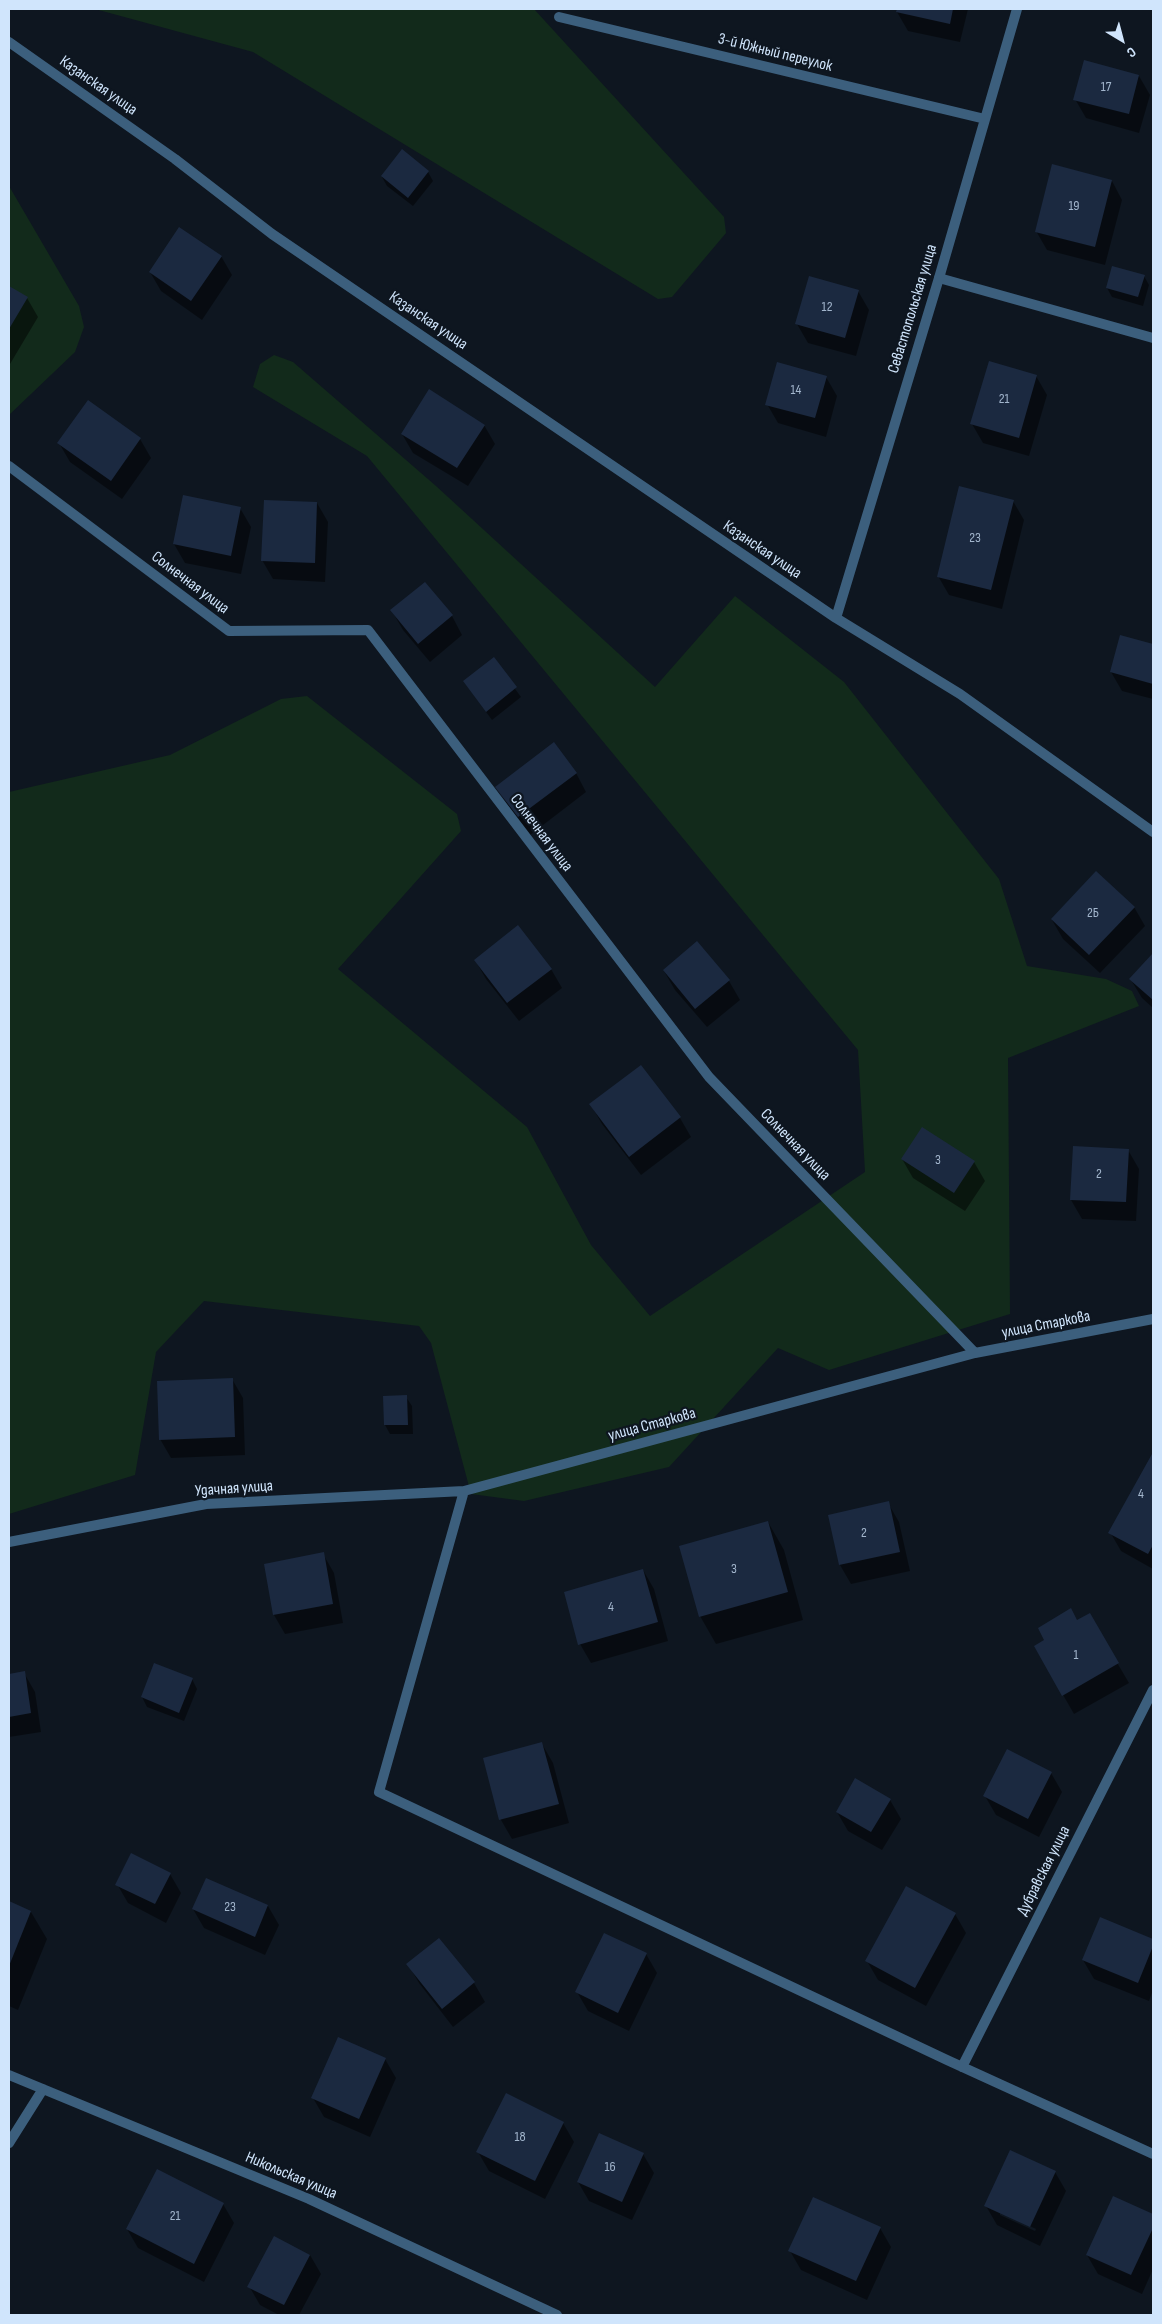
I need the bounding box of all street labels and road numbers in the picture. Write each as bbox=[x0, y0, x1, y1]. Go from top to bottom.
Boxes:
street label: 3-й Южный переулок bbox=[716, 30, 834, 76]
street label: Казанская улица bbox=[55, 52, 141, 120]
street label: Севастопольская улица bbox=[884, 242, 942, 376]
street label: Казанская улица bbox=[385, 288, 471, 354]
street label: Казанская улица bbox=[719, 517, 805, 583]
street label: Солнечная улица bbox=[147, 548, 233, 618]
street label: Солнечная улица bbox=[506, 790, 576, 876]
street label: Солнечная улица bbox=[756, 1105, 834, 1185]
street label: улица Старкова bbox=[1000, 1307, 1092, 1343]
street label: улица Старкова bbox=[606, 1404, 698, 1446]
street label: Удачная улица bbox=[194, 1477, 274, 1501]
street label: Дубравская улица bbox=[1013, 1823, 1075, 1919]
street label: Никольская улица bbox=[242, 2148, 340, 2204]

